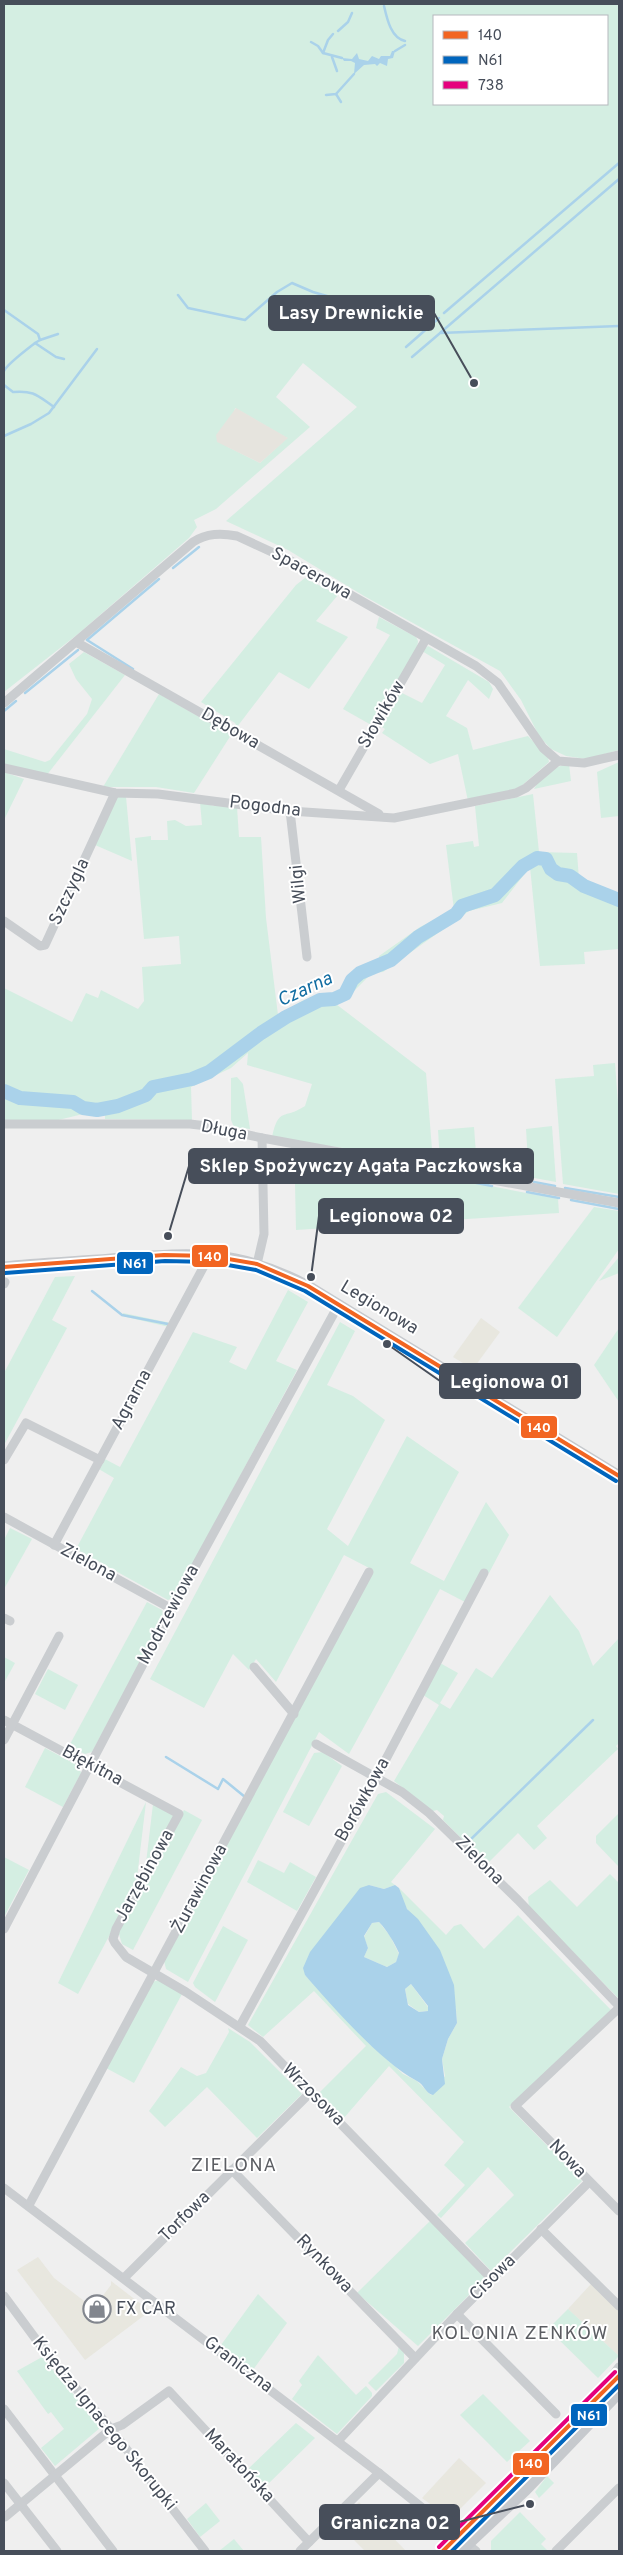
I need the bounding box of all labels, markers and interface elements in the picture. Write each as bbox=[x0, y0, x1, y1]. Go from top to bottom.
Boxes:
legend bbox=[433, 15, 608, 105]
text: 140 bbox=[478, 27, 502, 46]
text: N61 bbox=[478, 52, 503, 71]
text: 738 bbox=[478, 77, 504, 96]
callout: Lasy Drewnickie bbox=[269, 296, 434, 330]
text: Lasy Drewnickie bbox=[279, 302, 423, 326]
street label: Spacerowa bbox=[267, 542, 355, 606]
street label: Słowików bbox=[353, 677, 411, 753]
street label: Dębowa bbox=[196, 703, 264, 755]
street label: Pogodna bbox=[228, 791, 302, 823]
street label: Szczygla bbox=[45, 855, 95, 929]
street label: Wilgi bbox=[286, 863, 312, 905]
water label: Czarna bbox=[274, 967, 336, 1013]
street label: Długa bbox=[199, 1115, 249, 1147]
callout: Sklep Spożywczy Agata Paczkowska bbox=[189, 1149, 533, 1183]
text: Sklep Spożywczy Agata Paczkowska bbox=[199, 1155, 523, 1179]
callout: Legionowa 02 bbox=[319, 1199, 463, 1233]
text: Legionowa 02 bbox=[329, 1205, 453, 1229]
line badge: 140 bbox=[191, 1244, 229, 1268]
text: 140 bbox=[198, 1249, 222, 1266]
line badge: N61 bbox=[116, 1251, 154, 1275]
text: N61 bbox=[123, 1256, 147, 1273]
street label: Legionowa bbox=[336, 1276, 422, 1340]
callout: Legionowa 01 bbox=[440, 1364, 580, 1398]
street label: Agrarna bbox=[107, 1366, 157, 1434]
text: Legionowa 01 bbox=[450, 1371, 570, 1395]
line badge: 140 bbox=[520, 1415, 558, 1439]
text: 140 bbox=[527, 1420, 551, 1437]
street label: Zielona bbox=[56, 1539, 120, 1587]
street label: Modrzewiowa bbox=[133, 1561, 205, 1669]
street label: Błękitna bbox=[57, 1740, 127, 1792]
street label: Borówkowa bbox=[331, 1754, 395, 1846]
street label: Jarzębinowa bbox=[110, 1826, 180, 1926]
street label: Zielona bbox=[450, 1832, 508, 1890]
street label: Żurawinowa bbox=[165, 1840, 233, 1938]
street label: Wrzosowa bbox=[277, 2059, 349, 2131]
street label: Nowa bbox=[543, 2135, 591, 2183]
district label: ZIELONA bbox=[191, 2154, 277, 2178]
street label: Torfowa bbox=[154, 2186, 216, 2248]
street label: Rynkowa bbox=[291, 2230, 357, 2298]
street label: Cisowa bbox=[465, 2250, 521, 2306]
shop icon: FX CAR bbox=[82, 2294, 112, 2324]
place label: FX CAR bbox=[116, 2298, 176, 2321]
district label: KOLONIA ZENKÓW bbox=[432, 2321, 608, 2346]
street label: Graniczna bbox=[199, 2331, 277, 2399]
street label: Księdza Ignacego Skorupki bbox=[27, 2332, 181, 2516]
line badge: N61 bbox=[570, 2403, 608, 2427]
text: N61 bbox=[577, 2408, 601, 2425]
street label: Maratońska bbox=[199, 2424, 279, 2508]
line badge: 140 bbox=[512, 2452, 550, 2476]
text: 140 bbox=[519, 2456, 543, 2473]
callout: Graniczna 02 bbox=[320, 2505, 459, 2539]
text: Graniczna 02 bbox=[330, 2512, 450, 2536]

